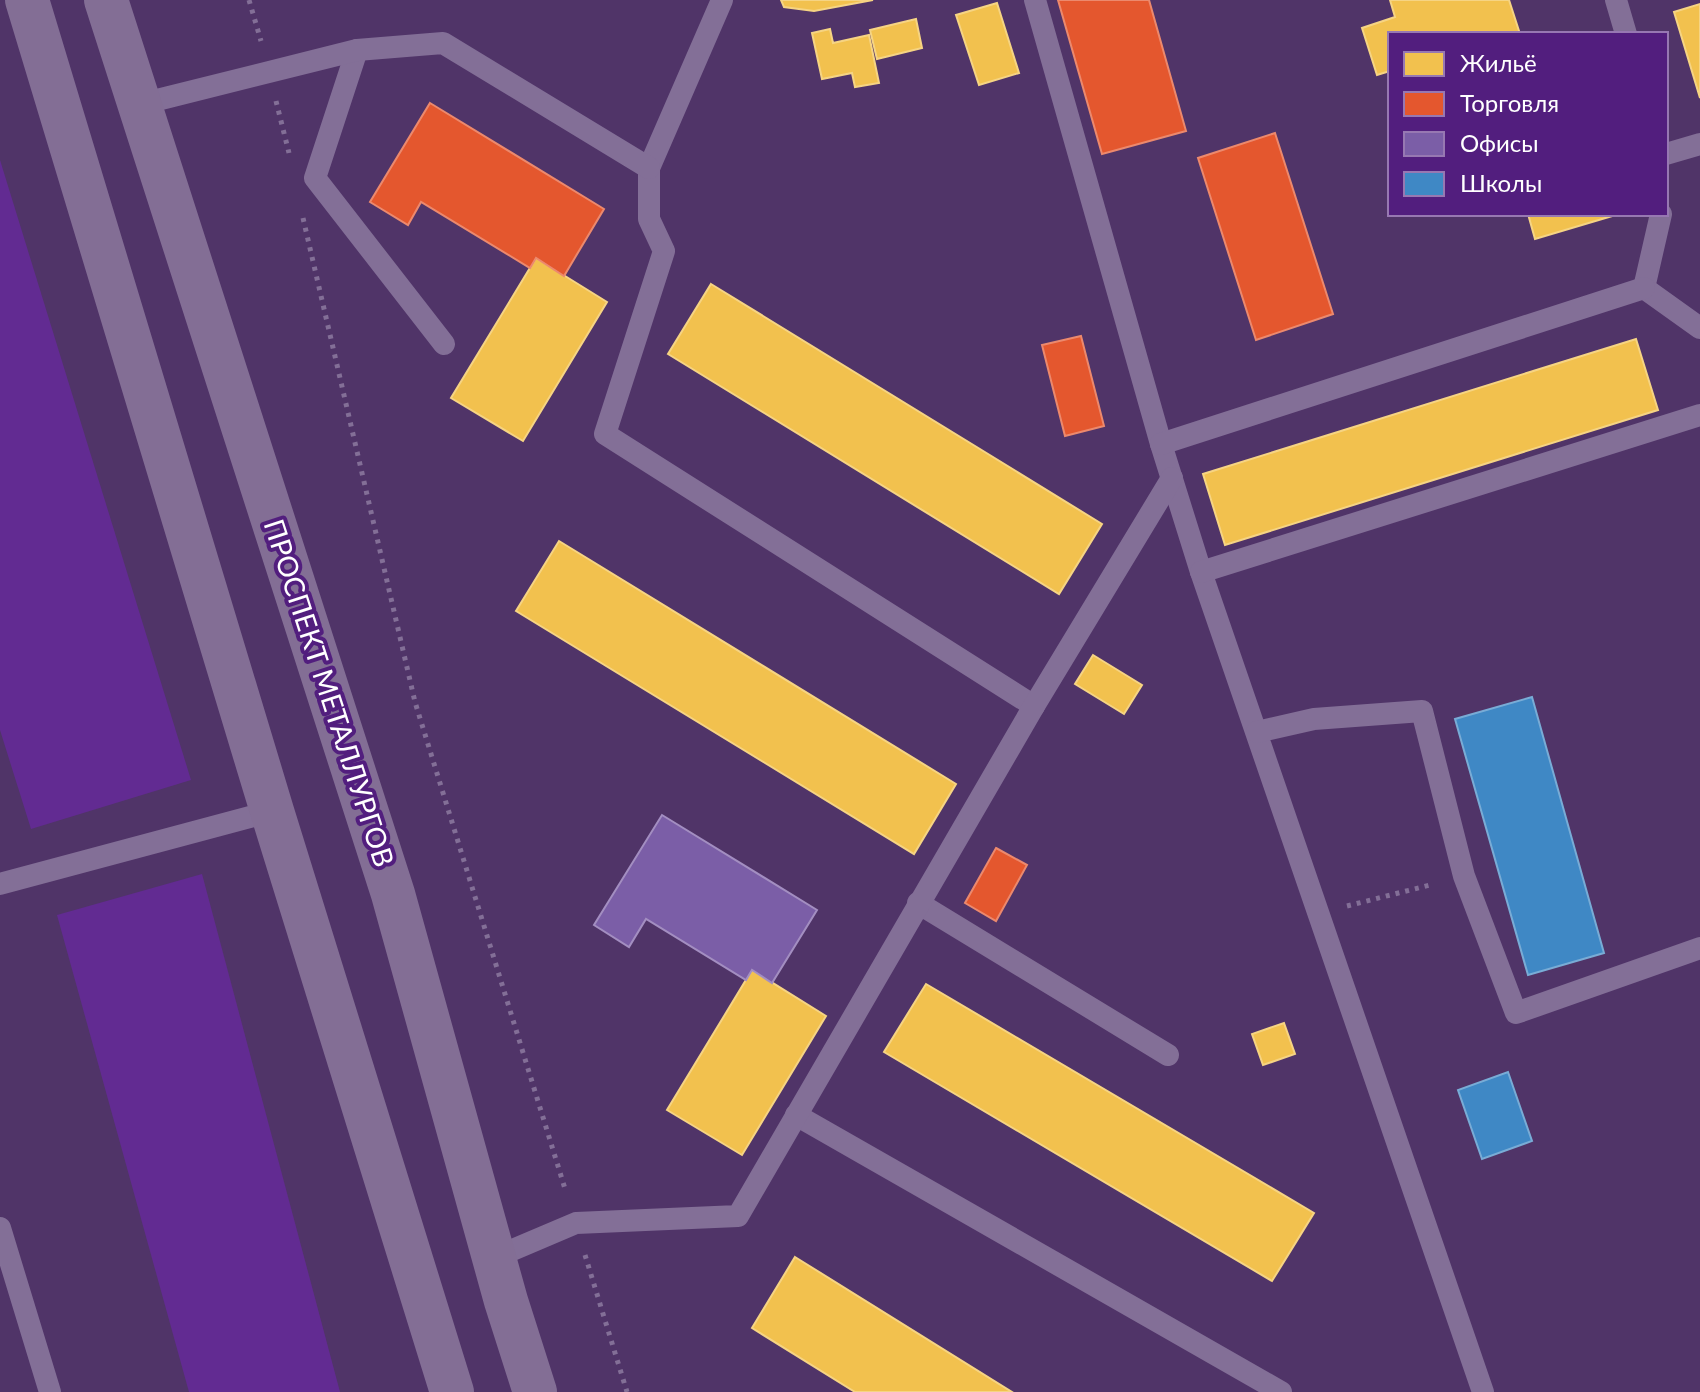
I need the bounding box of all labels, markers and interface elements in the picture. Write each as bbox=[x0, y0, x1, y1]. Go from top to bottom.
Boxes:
legend bbox=[1388, 32, 1668, 216]
text: Жильё bbox=[1460, 48, 1537, 77]
text: Торговля bbox=[1460, 88, 1559, 117]
text: Офисы bbox=[1460, 128, 1539, 157]
text: Школы bbox=[1460, 168, 1542, 197]
street label: ПРОСПЕКТ МЕТАЛЛУРГОВ bbox=[258, 515, 402, 871]

